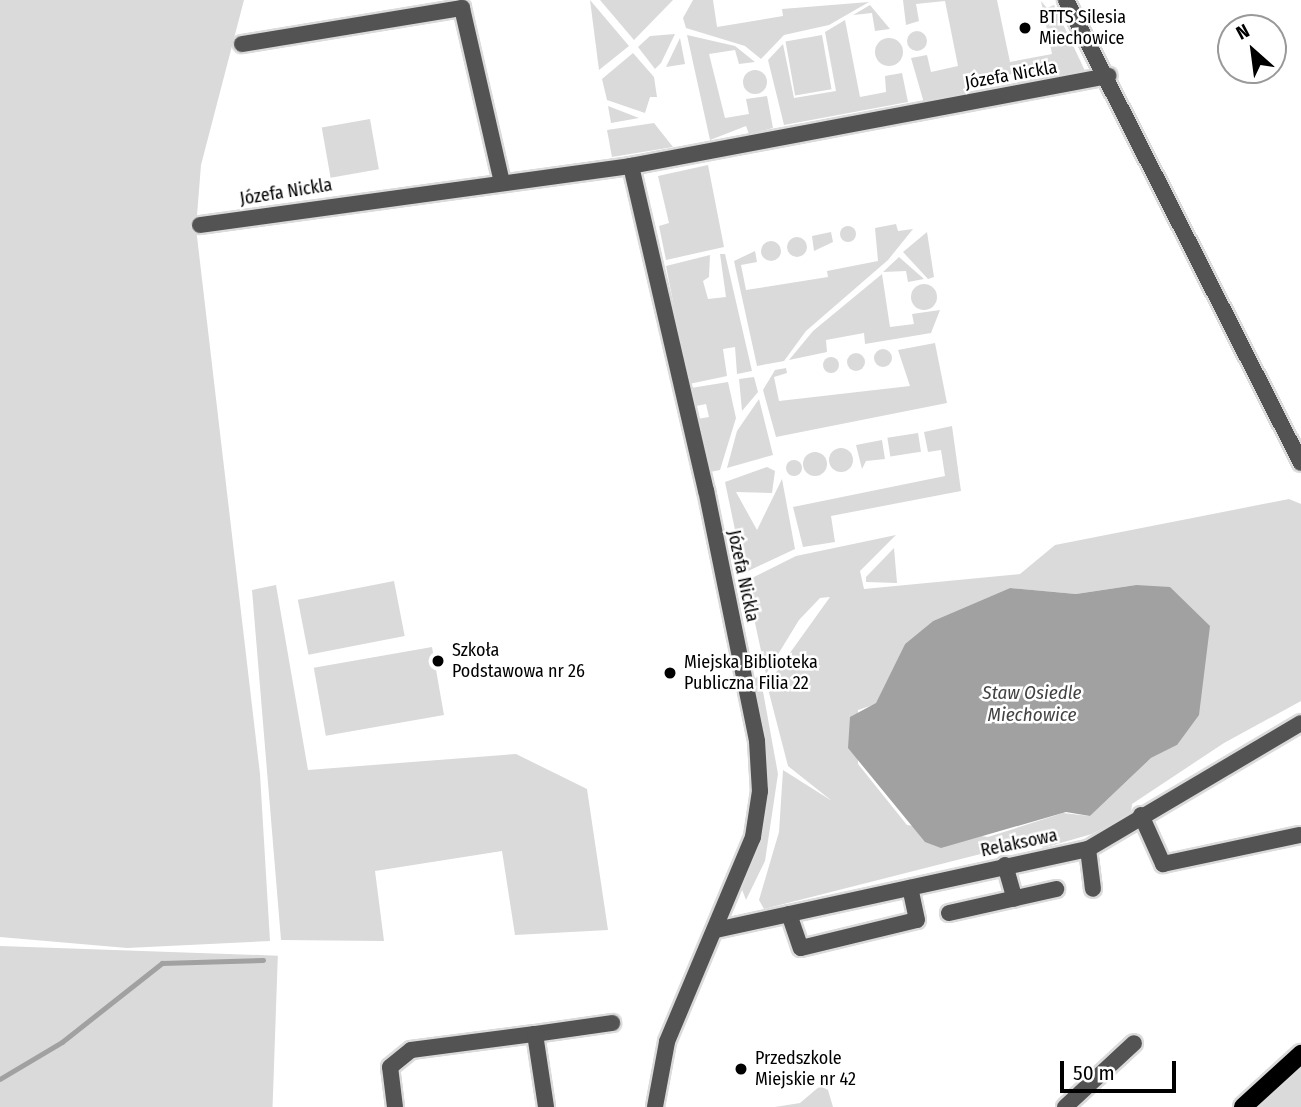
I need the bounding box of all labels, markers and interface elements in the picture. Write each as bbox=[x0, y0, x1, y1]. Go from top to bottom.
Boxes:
place label: BTTS Silesia Miechowice bbox=[1039, 7, 1126, 50]
north arrow bbox=[1217, 14, 1287, 84]
text: N bbox=[1232, 19, 1253, 45]
marker: BTTS Silesia Miechowice bbox=[1017, 20, 1033, 36]
street label: Józefa Nickla bbox=[963, 56, 1059, 94]
street label: Józefa Nickla bbox=[238, 174, 334, 210]
street label: Józefa Nickla bbox=[723, 528, 763, 624]
place label: Szkoła Podstawowa nr 26 bbox=[452, 640, 585, 682]
place label: Miejska Biblioteka Publiczna Filia 22 bbox=[684, 652, 818, 694]
marker: Szkoła Podstawowa nr 26 bbox=[430, 653, 446, 669]
marker: Miejska Biblioteka Publiczna Filia 22 bbox=[662, 665, 678, 681]
water label: Staw Osiedle Miechowice bbox=[982, 682, 1082, 726]
street label: Relaksowa bbox=[979, 824, 1059, 862]
place label: Przedszkole Miejskie nr 42 bbox=[755, 1048, 856, 1090]
scale bar bbox=[1063, 1048, 1178, 1092]
text: 50 m bbox=[1073, 1060, 1115, 1086]
marker: Przedszkole Miejskie nr 42 bbox=[733, 1061, 749, 1077]

